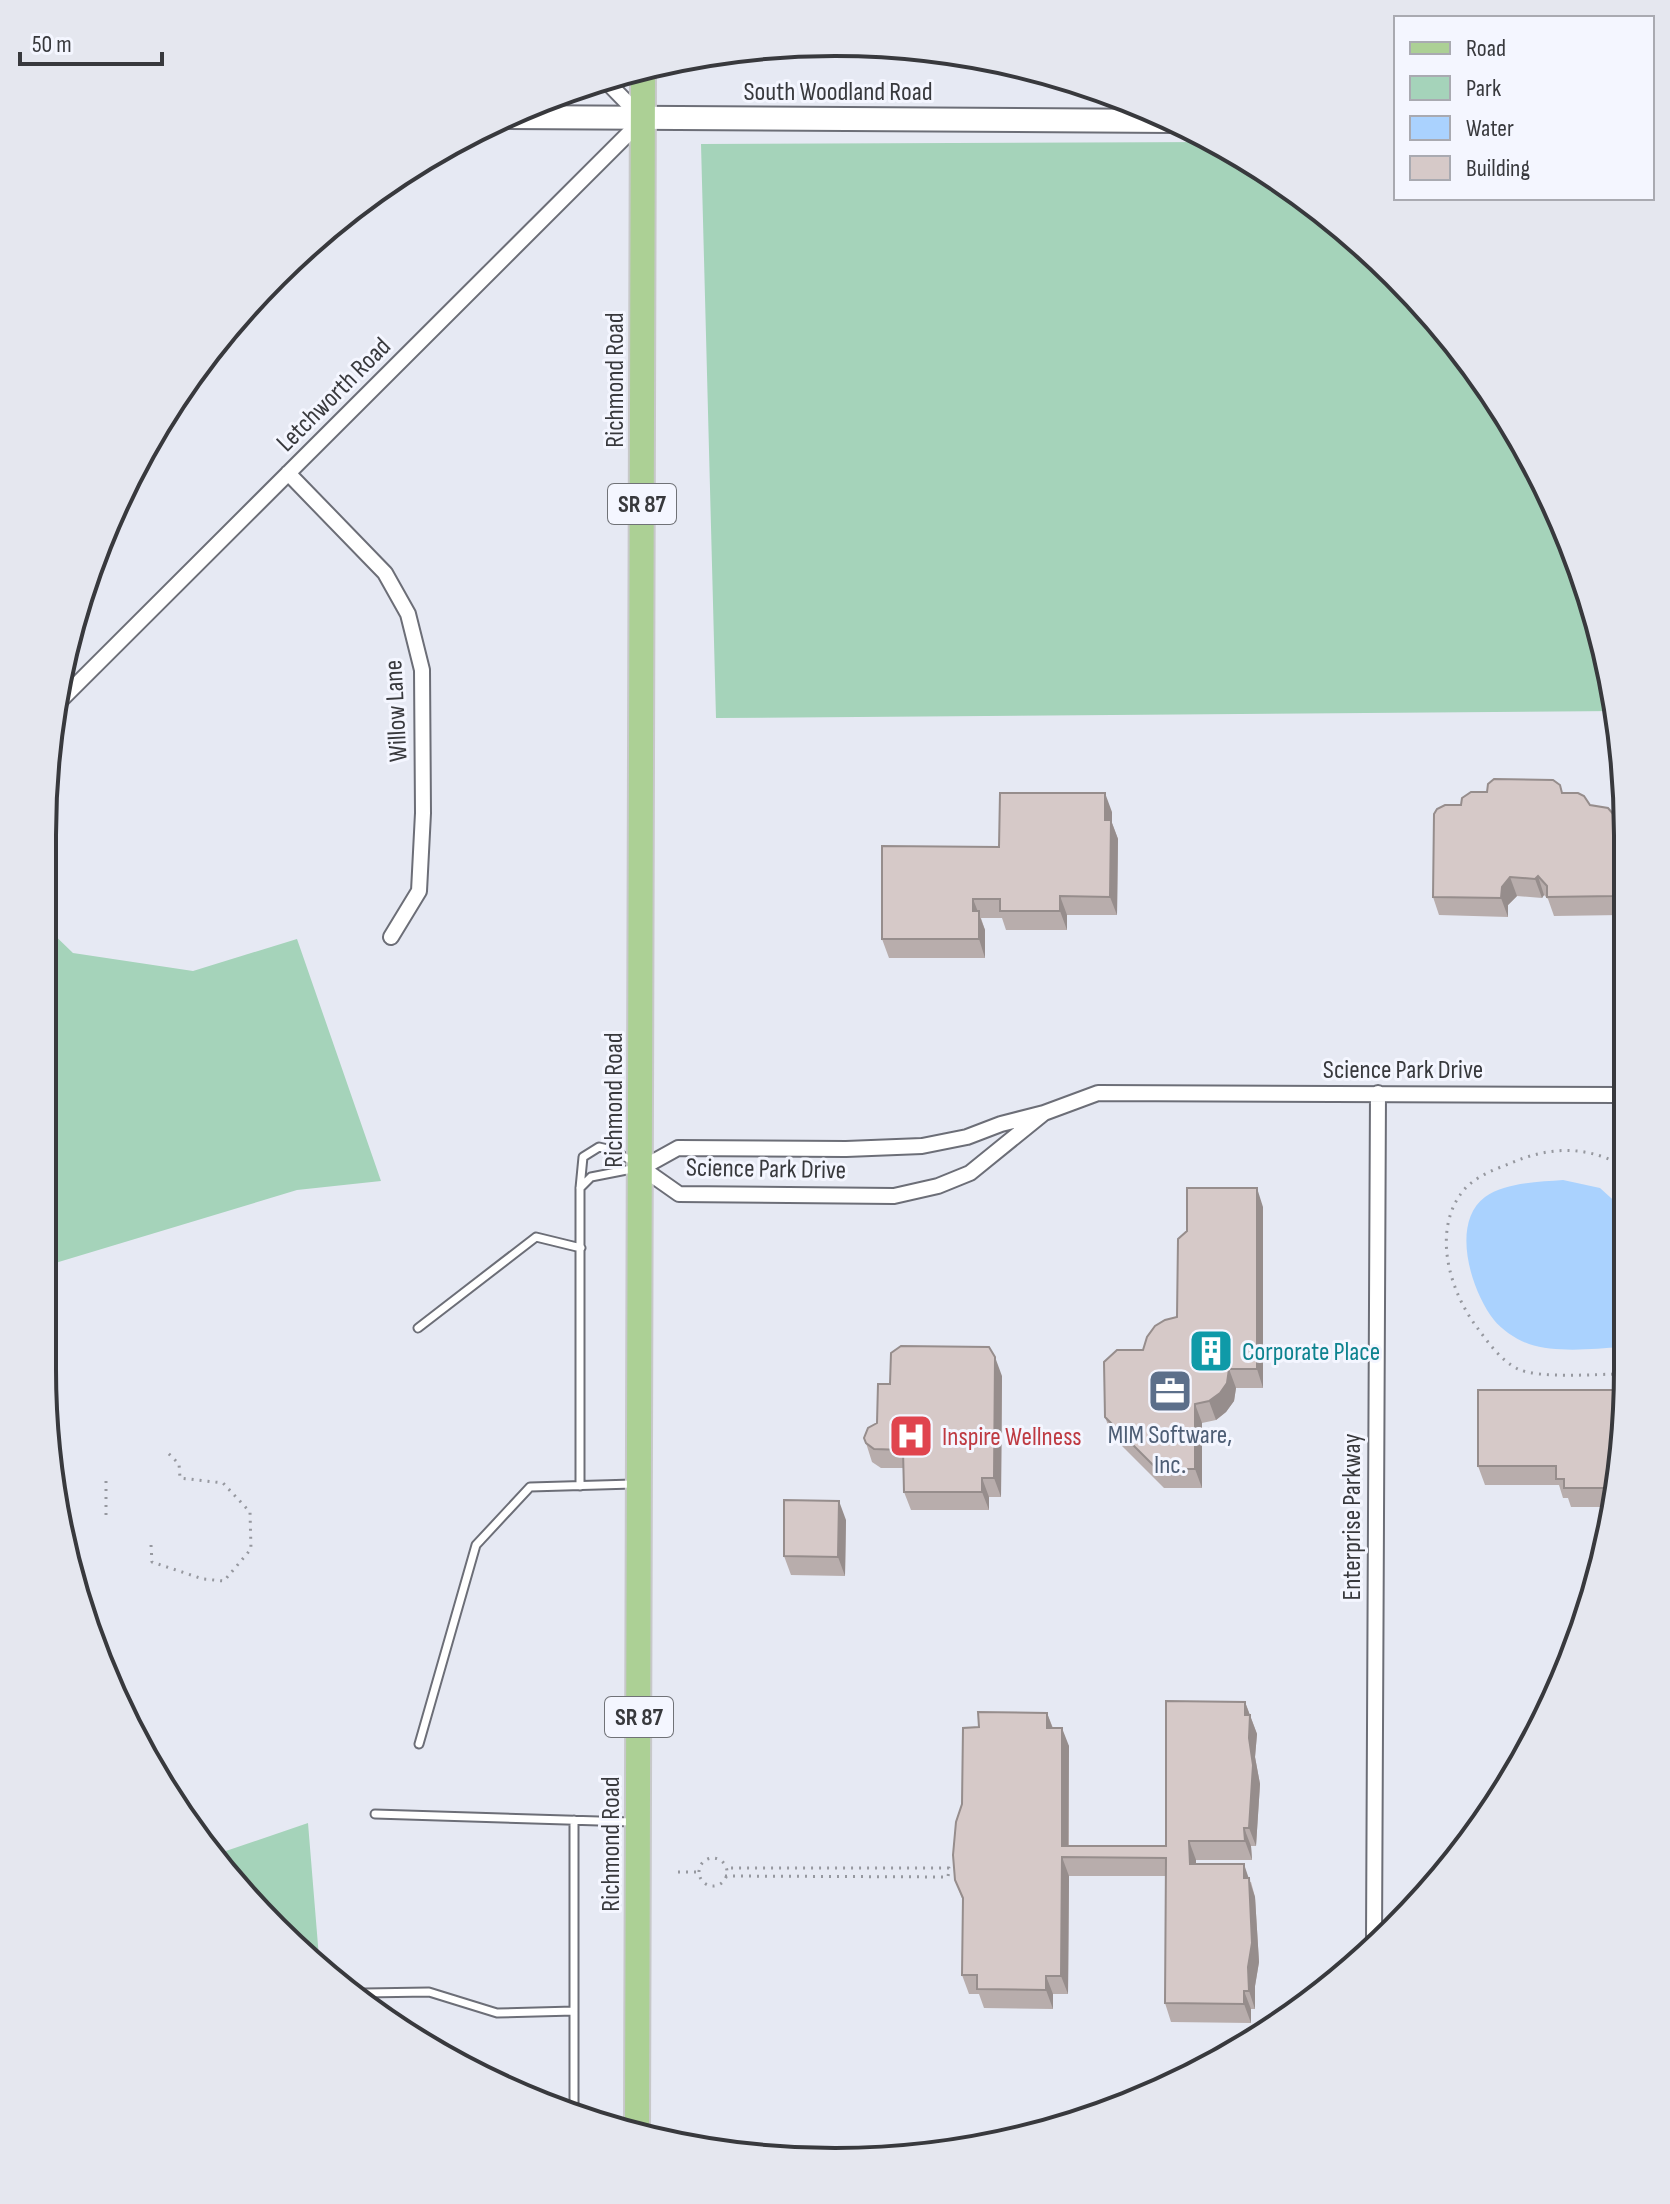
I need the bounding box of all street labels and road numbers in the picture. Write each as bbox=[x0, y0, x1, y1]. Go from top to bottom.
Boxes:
street label: South Woodland Road bbox=[743, 77, 933, 108]
street label: Richmond Road bbox=[600, 312, 631, 448]
street label: Letchworth Road bbox=[271, 332, 398, 459]
road number: SR 87 bbox=[608, 484, 676, 524]
street label: Willow Lane bbox=[378, 659, 415, 763]
street label: Richmond Road bbox=[599, 1032, 630, 1168]
street label: Science Park Drive bbox=[1323, 1055, 1483, 1086]
street label: Science Park Drive bbox=[686, 1153, 846, 1186]
street label: Enterprise Parkway bbox=[1337, 1434, 1368, 1600]
road number: SR 87 bbox=[605, 1697, 673, 1737]
street label: Richmond Road bbox=[596, 1776, 627, 1912]

